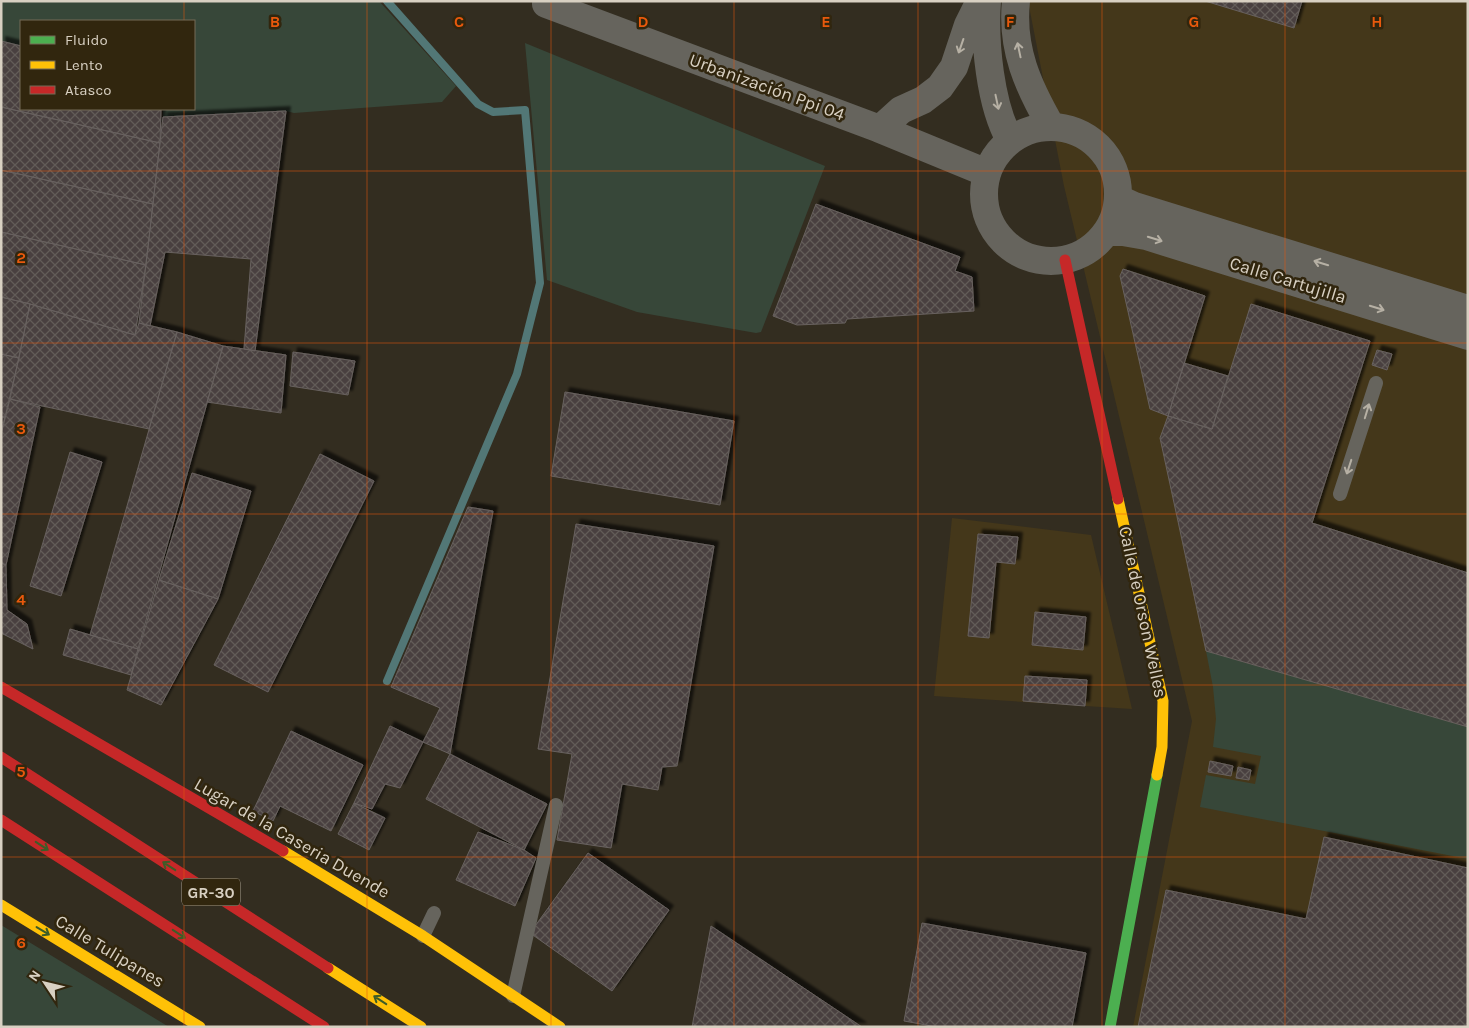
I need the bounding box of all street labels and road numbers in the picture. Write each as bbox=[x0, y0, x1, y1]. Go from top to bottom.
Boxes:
street label: Urbanización Ppi 04 bbox=[686, 49, 848, 125]
street label: Calle Cartujilla bbox=[1227, 252, 1349, 308]
street label: Calle de Orson Welles bbox=[1114, 524, 1172, 700]
street label: Lugar de la Caseria Duende bbox=[190, 773, 394, 903]
road number: GR-30 bbox=[182, 879, 240, 906]
street label: Calle Tulipanes bbox=[51, 910, 169, 992]

